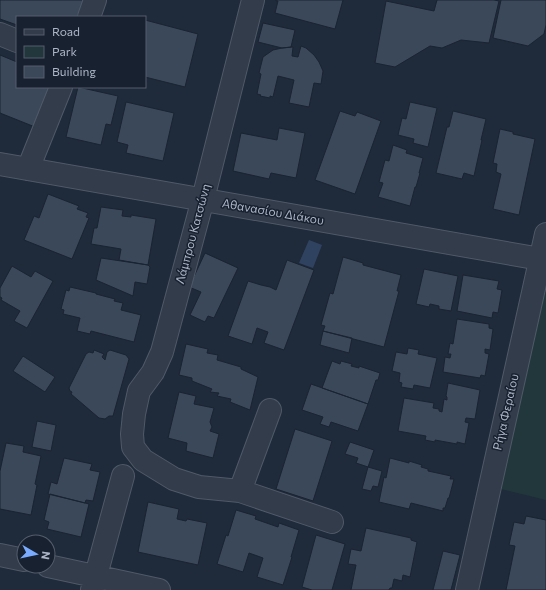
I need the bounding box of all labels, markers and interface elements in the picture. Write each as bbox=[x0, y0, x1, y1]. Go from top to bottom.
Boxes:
legend bbox=[16, 16, 146, 88]
text: Road bbox=[52, 24, 80, 38]
text: Park bbox=[52, 44, 78, 58]
text: Building bbox=[52, 64, 96, 78]
street label: Λάμπρου Κατσώνη bbox=[172, 182, 212, 285]
street label: Αθανασίου Διάκου bbox=[221, 195, 325, 227]
street label: Ρήγα Φεραίου bbox=[489, 372, 521, 451]
north arrow bbox=[16, 534, 56, 574]
text: N bbox=[39, 551, 53, 561]

